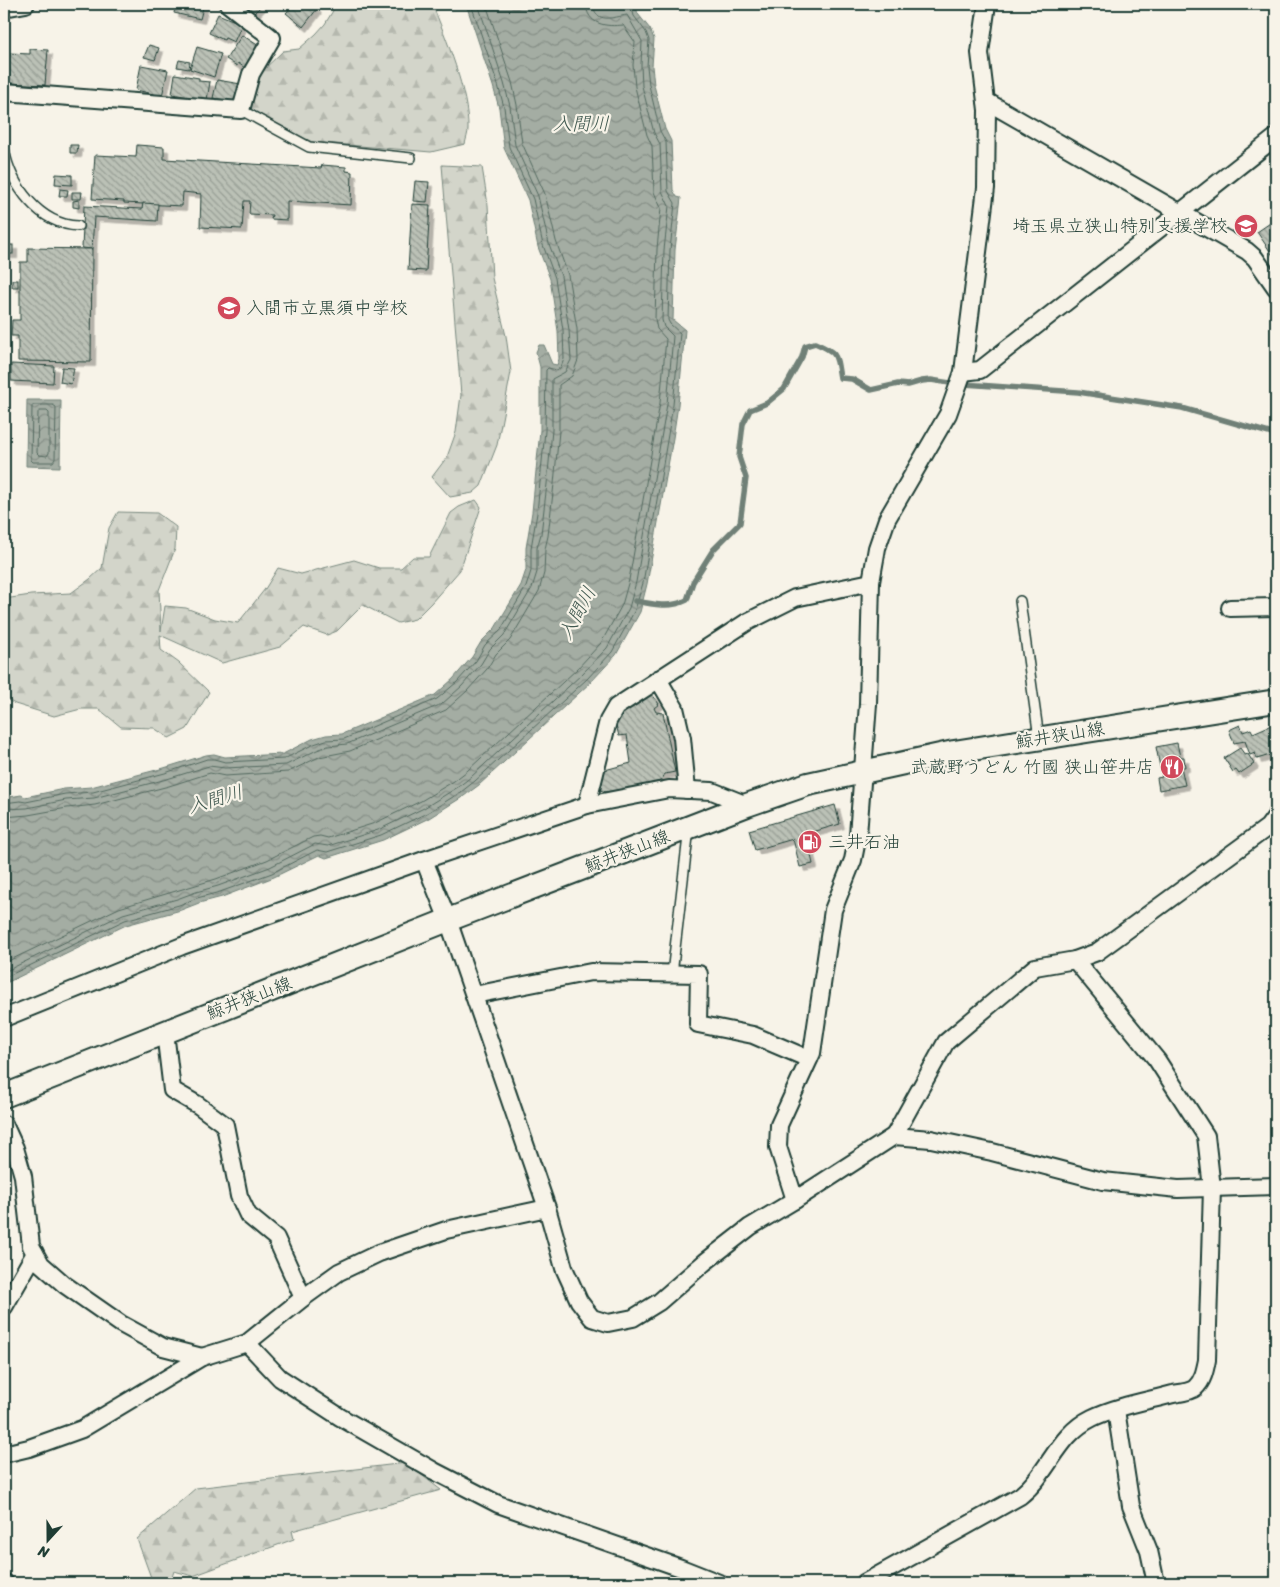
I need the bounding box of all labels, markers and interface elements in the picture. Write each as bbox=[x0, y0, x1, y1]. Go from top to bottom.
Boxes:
water label: 入間川 bbox=[552, 107, 610, 140]
place label: 埼玉県立狭山特別支援学校 bbox=[1012, 210, 1228, 242]
school or university icon: 埼玉県立狭山特別支援学校 bbox=[1233, 213, 1259, 239]
place label: 入間市立黒須中学校 bbox=[246, 292, 408, 324]
school or university icon: 入間市立黒須中学校 bbox=[216, 295, 242, 321]
water label: 入間川 bbox=[549, 580, 605, 646]
street label: 鯨井狭山線 bbox=[1013, 712, 1107, 758]
place label: 武蔵野うどん 竹國 狭山笹井店 bbox=[910, 751, 1154, 783]
restaurant icon: 武蔵野うどん 竹國 狭山笹井店 bbox=[1159, 754, 1185, 780]
water label: 入間川 bbox=[183, 775, 247, 823]
street label: 鯨井狭山線 bbox=[579, 820, 675, 882]
place label: 三井石油 bbox=[828, 826, 900, 858]
fuel station icon: 三井石油 bbox=[797, 829, 823, 855]
street label: 鯨井狭山線 bbox=[201, 967, 297, 1029]
north arrow bbox=[22, 1514, 72, 1564]
text: N bbox=[34, 1538, 53, 1565]

